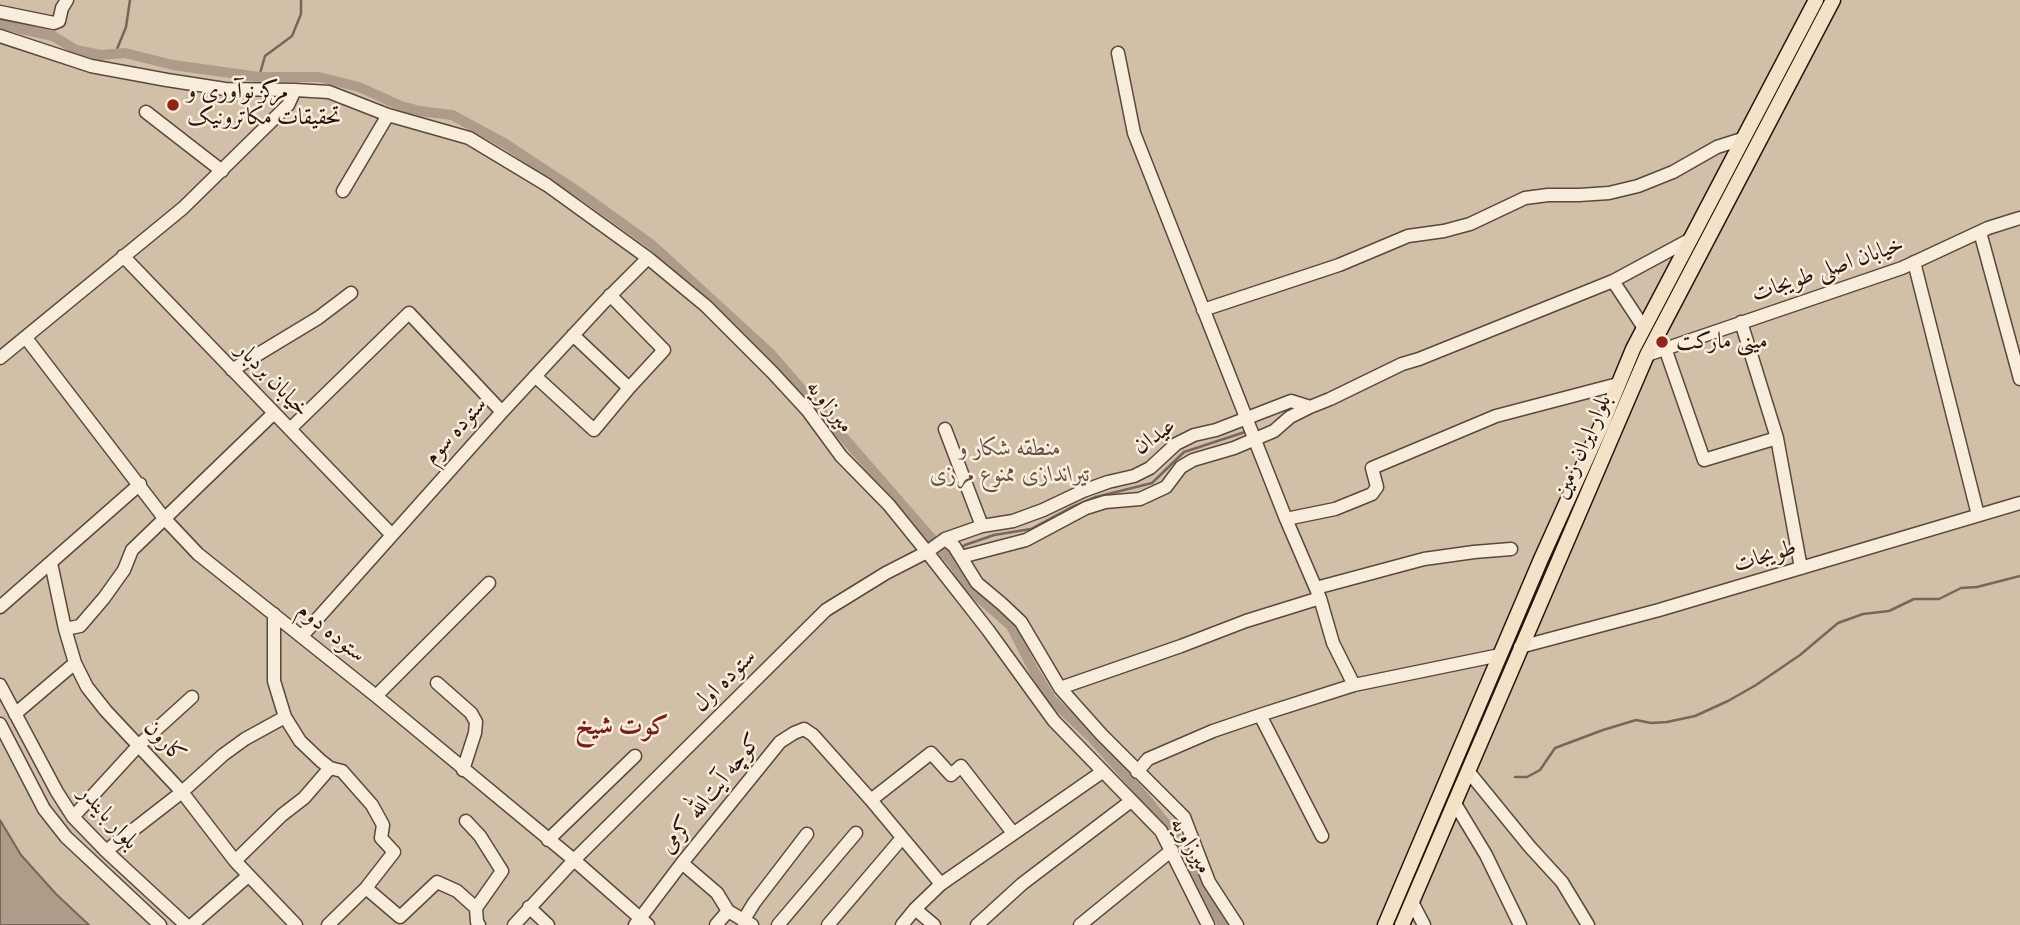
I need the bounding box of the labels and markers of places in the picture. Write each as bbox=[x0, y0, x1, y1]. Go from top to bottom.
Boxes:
place label: مرکز نوآوری و تحقیقات مکاترونیک bbox=[187, 78, 341, 132]
marker: مرکز نوآوری و تحقیقات مکاترونیک bbox=[165, 97, 181, 113]
place label: مینی مارکت bbox=[1676, 328, 1768, 356]
marker: مینی مارکت bbox=[1654, 334, 1670, 350]

